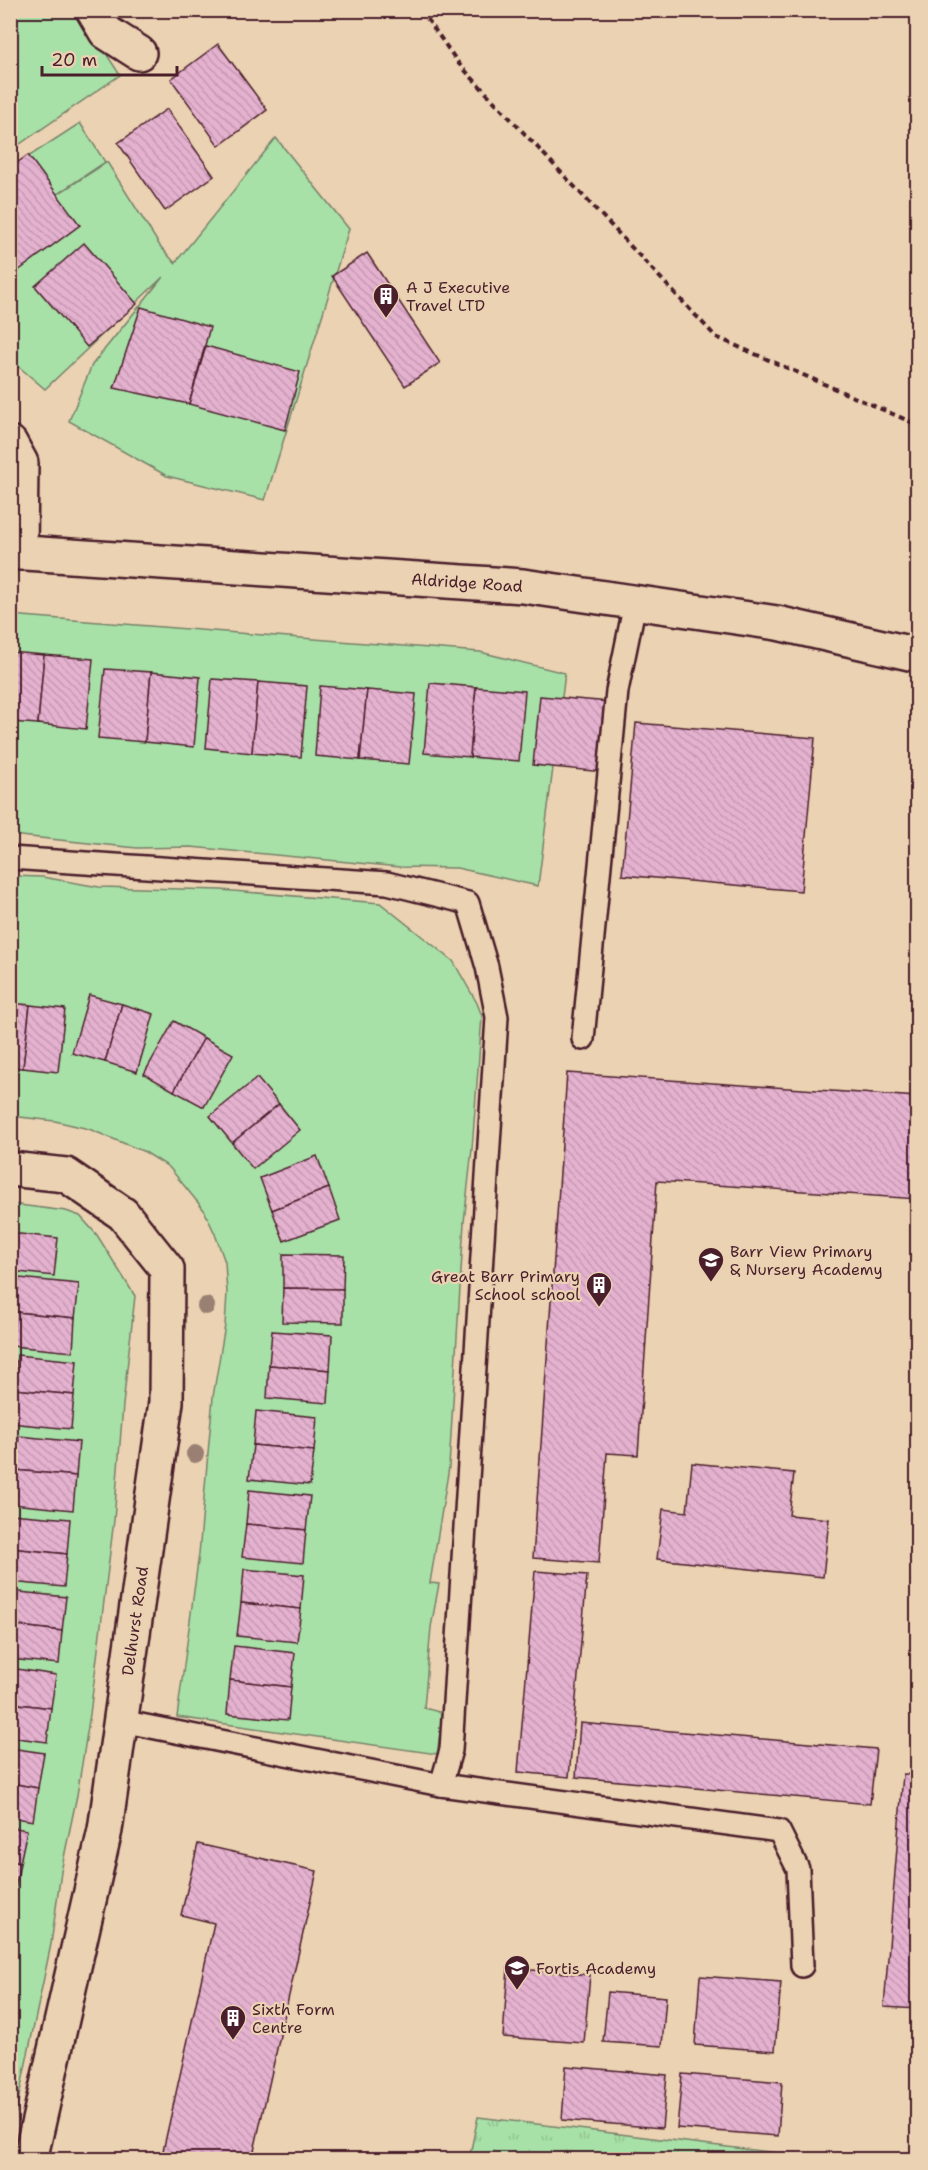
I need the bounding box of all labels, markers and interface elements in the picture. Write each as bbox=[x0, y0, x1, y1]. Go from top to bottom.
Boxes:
scale bar bbox=[42, 39, 177, 77]
text: 20 m bbox=[51, 48, 97, 72]
place label: A J Executive Travel LTD bbox=[406, 277, 510, 316]
building icon: A J Executive Travel LTD bbox=[371, 281, 401, 319]
street label: Aldridge Road bbox=[410, 568, 524, 596]
place label: Barr View Primary & Nursery Academy bbox=[730, 1241, 883, 1280]
school or university icon: Barr View Primary & Nursery Academy bbox=[696, 1245, 726, 1283]
place label: Great Barr Primary School school bbox=[431, 1266, 580, 1305]
building icon: Great Barr Primary School school bbox=[584, 1270, 614, 1308]
street label: Delhurst Road bbox=[117, 1565, 153, 1677]
school or university icon: Fortis Academy bbox=[502, 1953, 532, 1991]
place label: Fortis Academy bbox=[536, 1958, 656, 1979]
place label: Sixth Form Centre bbox=[252, 1999, 335, 2038]
building icon: Sixth Form Centre bbox=[218, 2003, 248, 2041]

